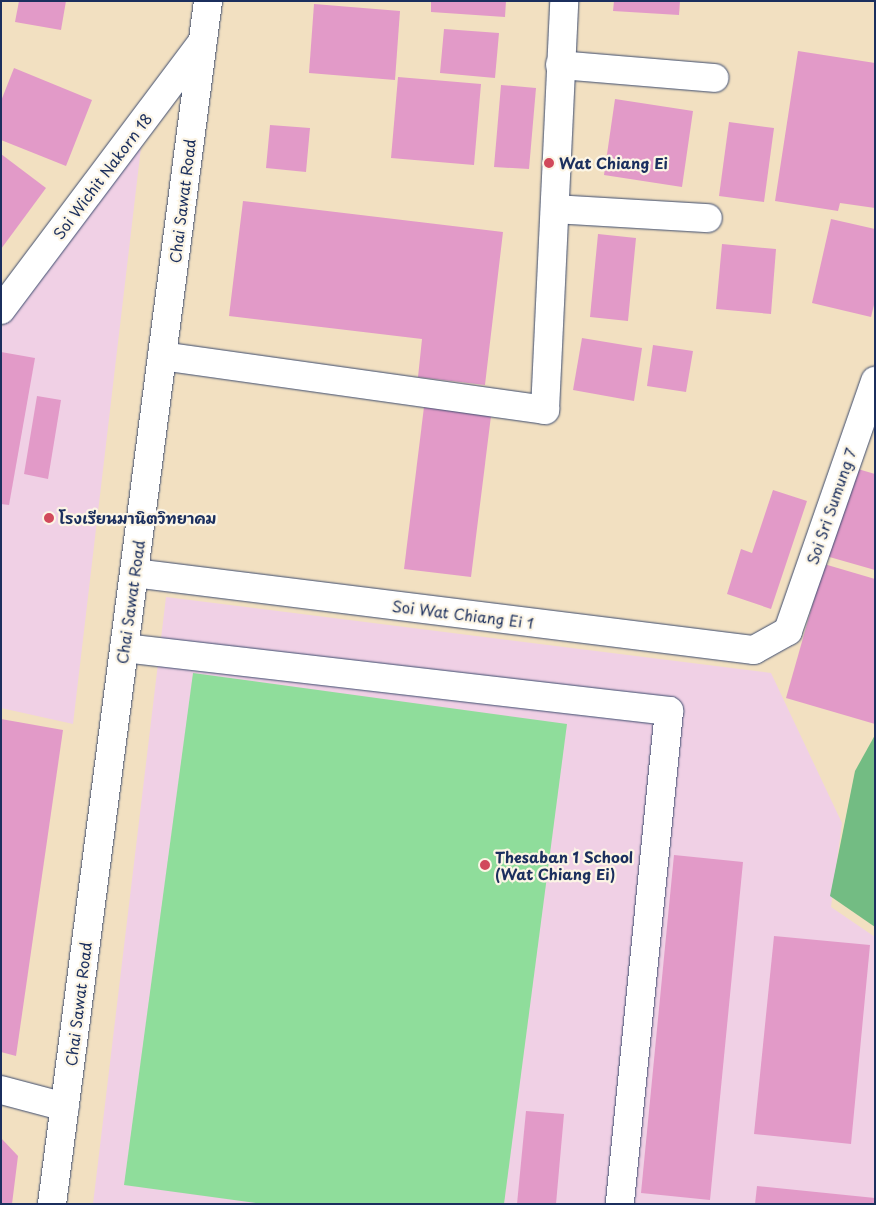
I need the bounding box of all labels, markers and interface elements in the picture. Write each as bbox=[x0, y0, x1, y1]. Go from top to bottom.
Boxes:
street label: Soi Wichit Nakorn 18 bbox=[49, 110, 155, 242]
street label: Chai Sawat Road bbox=[166, 138, 198, 264]
place label: Wat Chiang Ei bbox=[559, 154, 667, 172]
marker: Wat Chiang Ei bbox=[543, 157, 555, 169]
street label: Soi Sri Sumung 7 bbox=[803, 445, 859, 567]
place label: โรงเรียนมานิตวิทยาคม bbox=[59, 509, 216, 527]
marker: โรงเรียนมานิตวิทยาคม bbox=[43, 512, 55, 524]
street label: Chai Sawat Road bbox=[112, 539, 148, 665]
street label: Soi Wat Chiang Ei 1 bbox=[391, 596, 535, 632]
place label: Thesaban 1 School (Wat Chiang Ei) bbox=[495, 847, 634, 882]
marker: Thesaban 1 School (Wat Chiang Ei) bbox=[479, 859, 491, 871]
street label: Chai Sawat Road bbox=[62, 941, 94, 1067]

